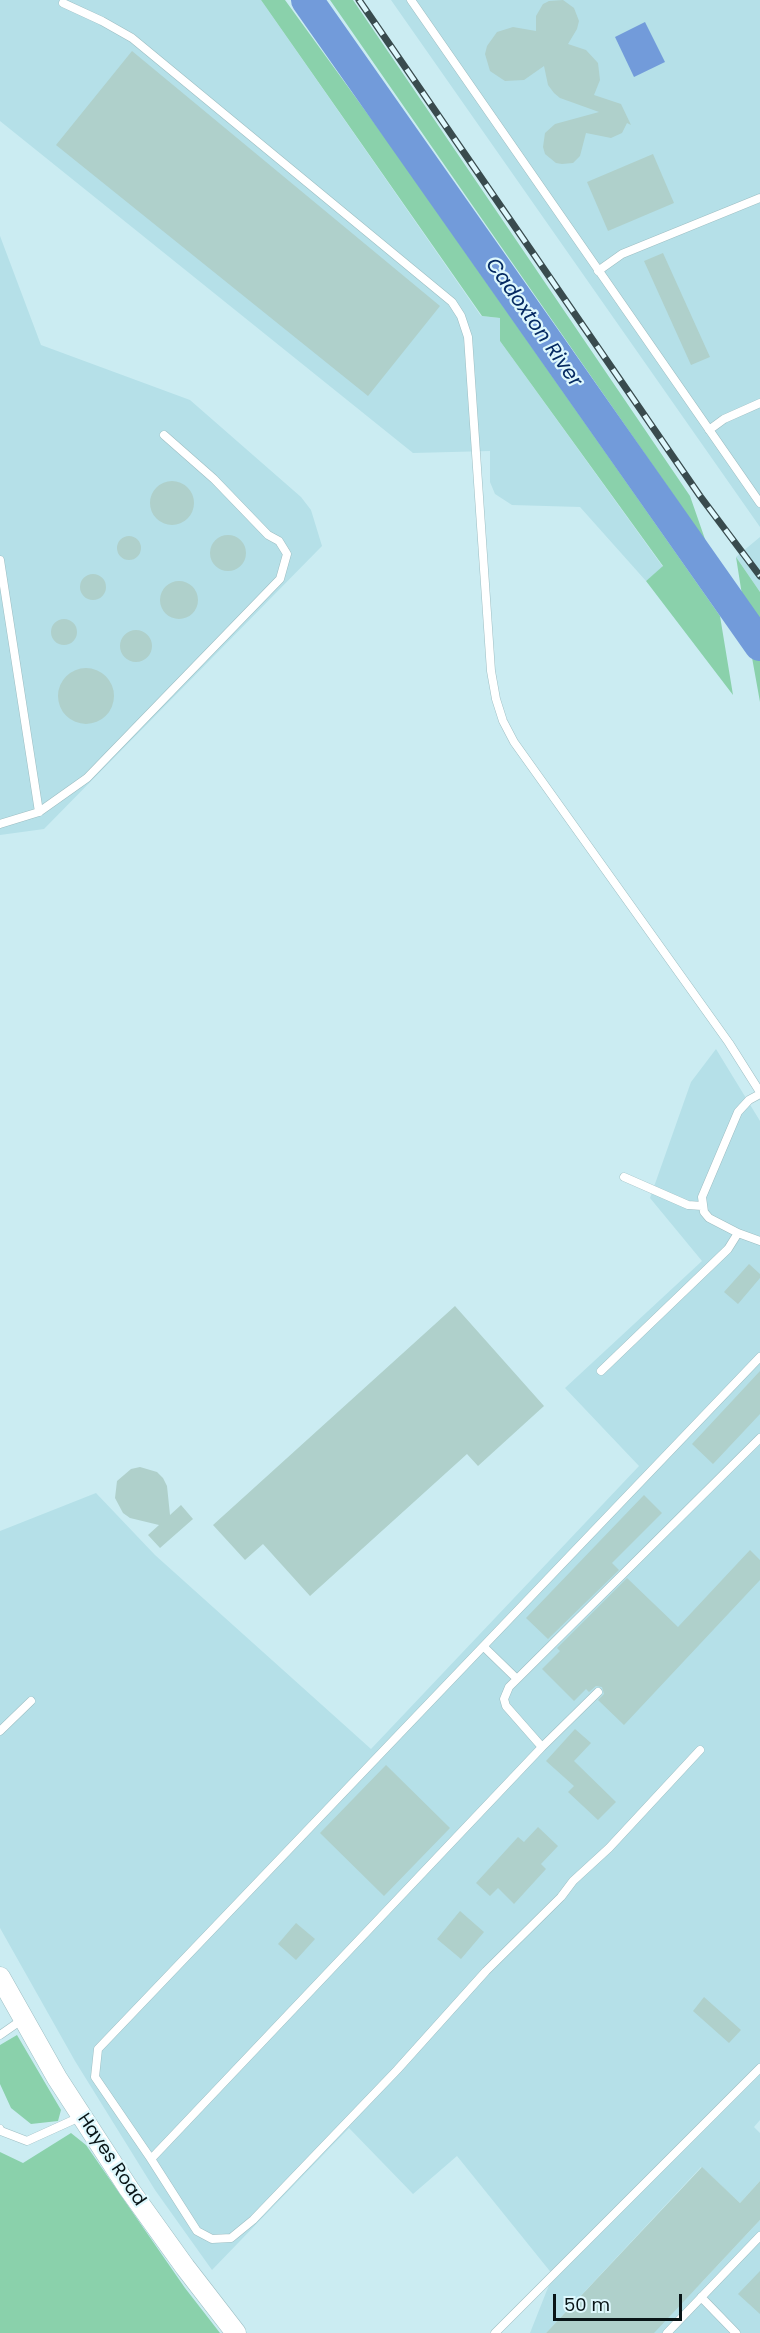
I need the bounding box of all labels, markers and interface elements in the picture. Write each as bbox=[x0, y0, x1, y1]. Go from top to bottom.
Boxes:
water label: Cadoxton River bbox=[480, 254, 586, 392]
street label: Hayes Road bbox=[72, 2110, 150, 2210]
scale bar bbox=[556, 2282, 685, 2320]
text: 50 m bbox=[564, 2292, 610, 2317]

